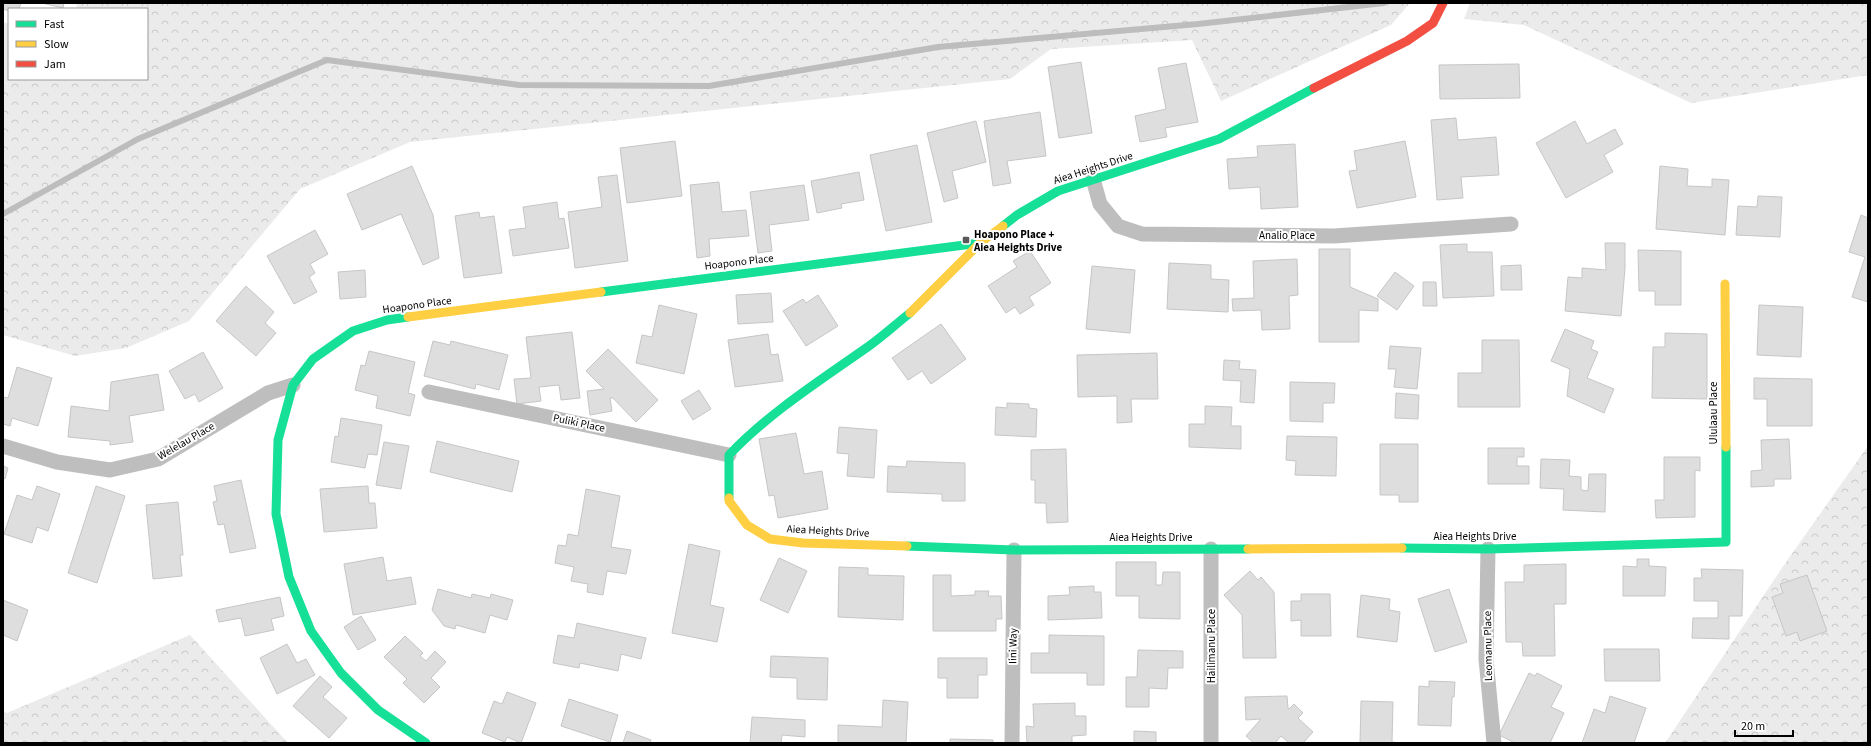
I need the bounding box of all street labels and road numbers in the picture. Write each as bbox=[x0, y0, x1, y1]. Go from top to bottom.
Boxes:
street label: Aiea Heights Drive bbox=[1051, 148, 1135, 188]
street label: Analio Place bbox=[1259, 228, 1316, 243]
street label: Hoapono Place bbox=[704, 250, 775, 274]
street label: Hoapono Place bbox=[381, 293, 453, 317]
street label: Ululaau Place bbox=[1706, 381, 1721, 444]
street label: Puliki Place bbox=[552, 410, 607, 436]
street label: Welelau Place bbox=[155, 418, 218, 463]
street label: Aiea Heights Drive bbox=[786, 521, 870, 541]
street label: Aiea Heights Drive bbox=[1434, 529, 1517, 544]
street label: Aiea Heights Drive bbox=[1110, 530, 1193, 545]
street label: Hailimanu Place bbox=[1204, 608, 1219, 683]
street label: Leomanu Place bbox=[1480, 610, 1496, 681]
street label: Iini Way bbox=[1005, 628, 1021, 664]

